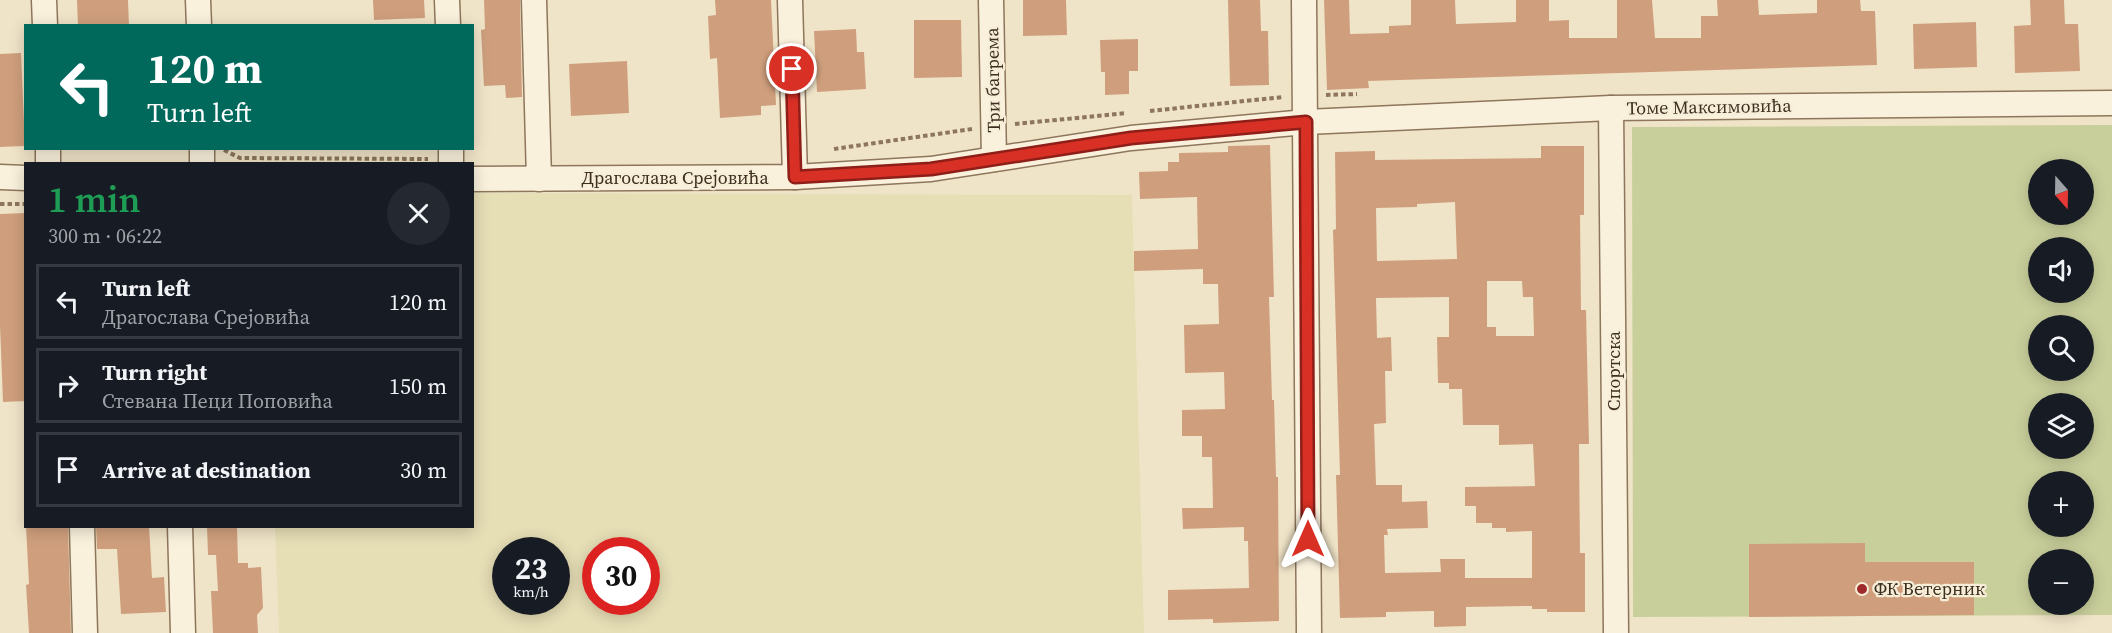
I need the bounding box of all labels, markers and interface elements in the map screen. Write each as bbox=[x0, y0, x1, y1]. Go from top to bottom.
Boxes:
street label: Три багрема bbox=[979, 26, 1006, 133]
text: 120 m bbox=[147, 39, 262, 97]
pin bbox=[766, 43, 817, 94]
icon: left bbox=[48, 48, 126, 126]
icon: arrive bbox=[775, 52, 808, 85]
street label: Томе Максимовића bbox=[1626, 93, 1792, 120]
text: Turn left bbox=[147, 94, 251, 131]
north arrow bbox=[2028, 159, 2094, 225]
map controls bbox=[2028, 159, 2094, 615]
street label: Драгослава Срејовића bbox=[581, 165, 769, 190]
text: 1 min bbox=[48, 175, 140, 224]
button: close bbox=[387, 182, 450, 245]
text: 300 m · 06:22 bbox=[48, 222, 162, 250]
button: sound bbox=[2028, 237, 2094, 303]
text: Turn left bbox=[102, 273, 190, 303]
icon: left bbox=[51, 285, 84, 318]
text: 120 m bbox=[389, 287, 447, 317]
text: Драгослава Срејовића bbox=[102, 303, 310, 331]
button: search bbox=[2028, 315, 2094, 381]
street label: Спортска bbox=[1601, 330, 1626, 411]
text: Turn right bbox=[102, 357, 207, 387]
icon: right bbox=[51, 369, 84, 402]
text: 150 m bbox=[389, 371, 447, 401]
text: Стевана Пеци Поповића bbox=[102, 387, 333, 415]
button: layers bbox=[2028, 393, 2094, 459]
icon: arrive bbox=[51, 453, 84, 486]
text: Arrive at destination bbox=[102, 455, 311, 485]
text: 30 m bbox=[400, 455, 447, 485]
button: + bbox=[2028, 471, 2094, 537]
position arrow bbox=[1276, 507, 1340, 571]
speed limit sign: 30 bbox=[582, 537, 660, 615]
text: 23 bbox=[515, 548, 547, 589]
button: − bbox=[2028, 549, 2094, 615]
place label: ФК Ветерник bbox=[1874, 576, 1985, 601]
text: km/h bbox=[513, 581, 549, 602]
marker: ФК Ветерник bbox=[1855, 582, 1869, 596]

